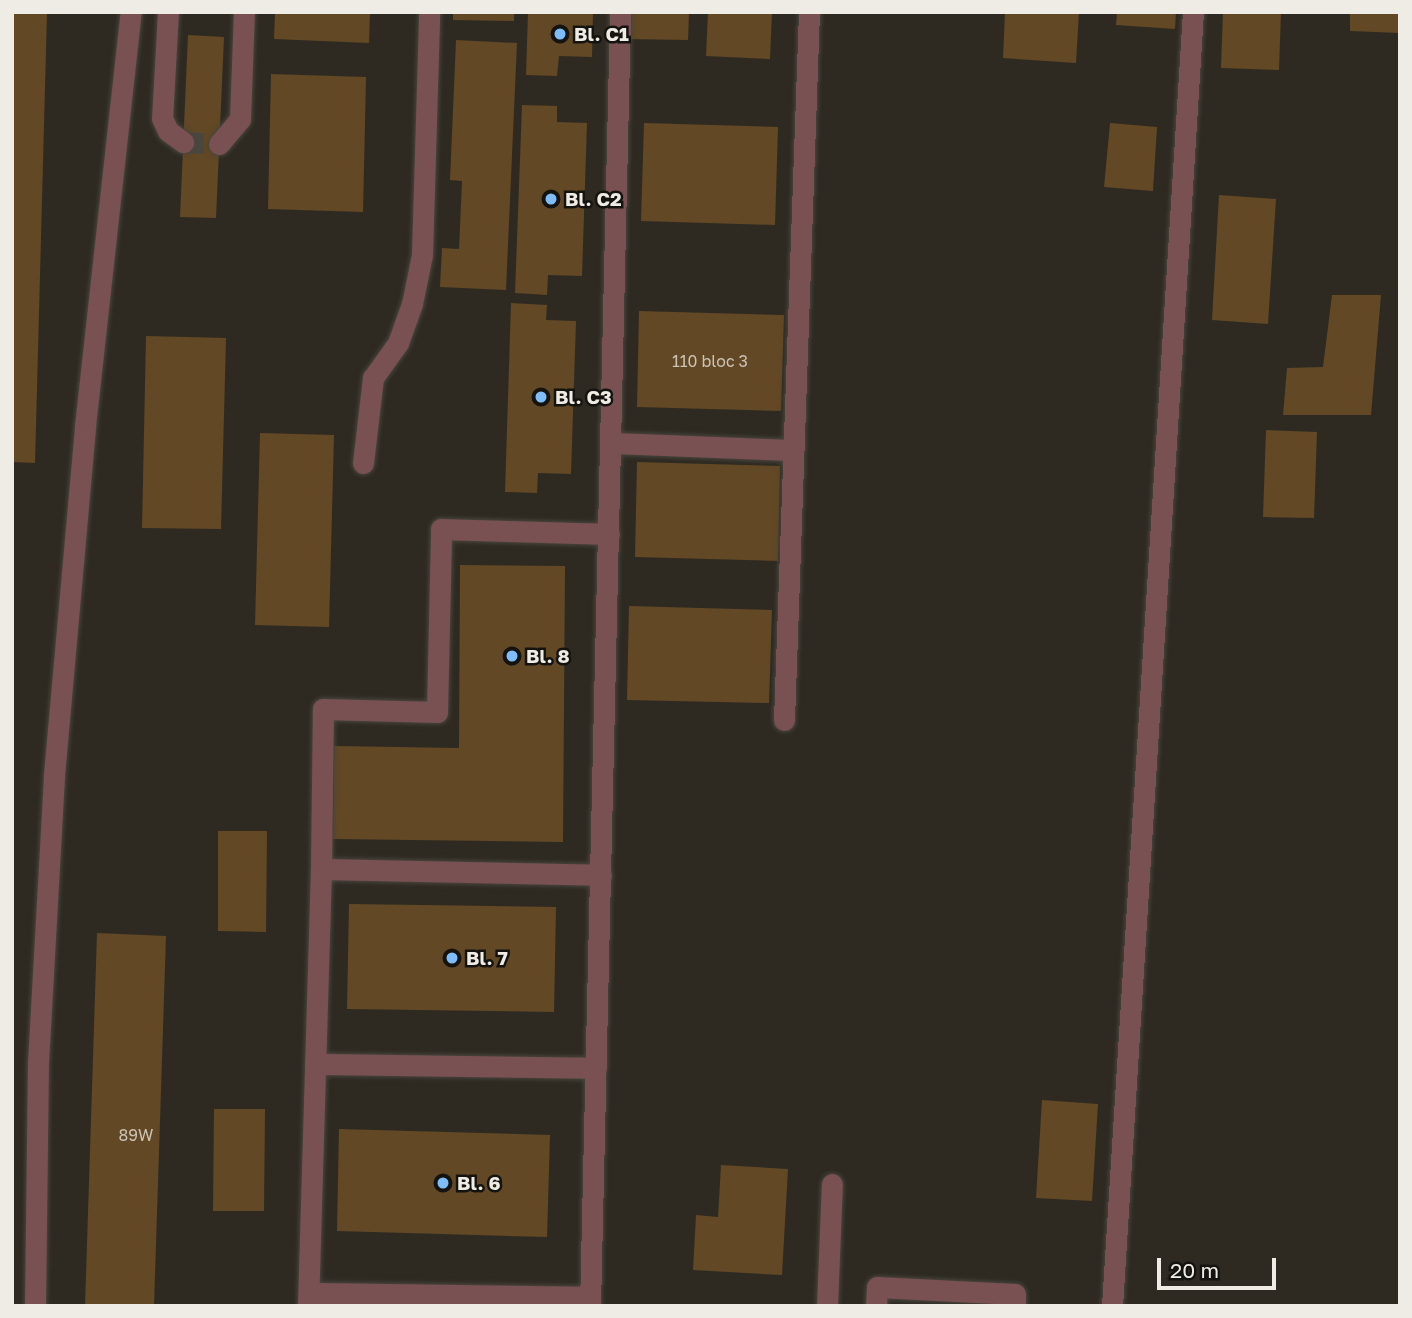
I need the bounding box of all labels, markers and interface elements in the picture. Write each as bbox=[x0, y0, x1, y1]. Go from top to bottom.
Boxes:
place label: Bl. C1 bbox=[574, 23, 629, 45]
marker: Bl. C1 bbox=[552, 26, 568, 42]
place label: Bl. C2 bbox=[565, 188, 621, 210]
marker: Bl. C2 bbox=[543, 191, 559, 207]
house number: 110 bloc 3 bbox=[672, 351, 748, 371]
place label: Bl. C3 bbox=[555, 386, 611, 408]
marker: Bl. C3 bbox=[533, 389, 549, 405]
place label: Bl. 8 bbox=[526, 645, 570, 667]
marker: Bl. 8 bbox=[504, 648, 520, 664]
place label: Bl. 7 bbox=[466, 947, 508, 969]
marker: Bl. 7 bbox=[444, 950, 460, 966]
house number: 89W bbox=[119, 1125, 153, 1145]
place label: Bl. 6 bbox=[457, 1172, 500, 1194]
marker: Bl. 6 bbox=[435, 1175, 451, 1191]
scale bar bbox=[1160, 1244, 1279, 1288]
text: 20 m bbox=[1170, 1257, 1219, 1283]

